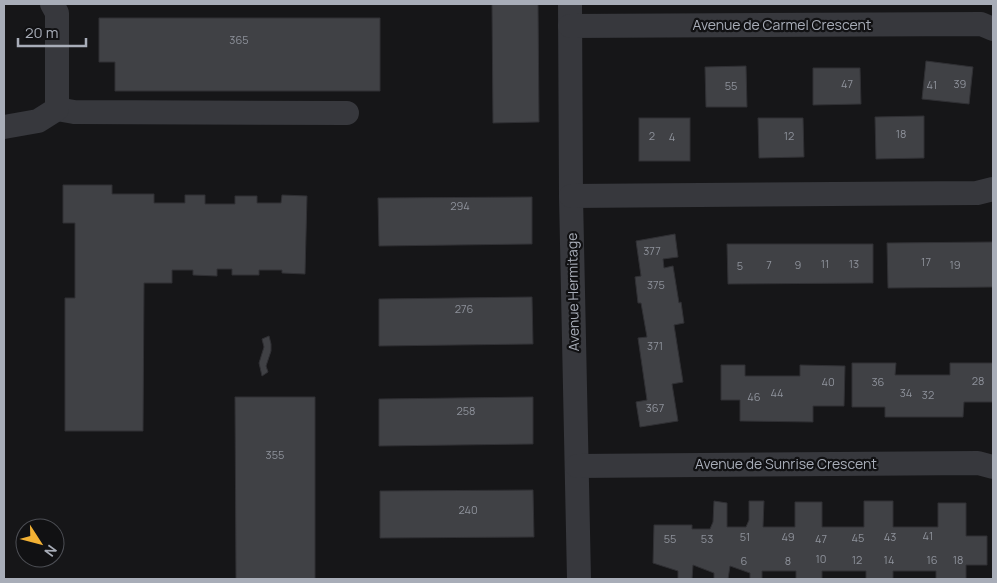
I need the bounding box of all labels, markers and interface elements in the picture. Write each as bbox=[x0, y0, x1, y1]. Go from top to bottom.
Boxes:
scale bar bbox=[18, 15, 85, 47]
street label: Avenue de Carmel Crescent bbox=[693, 15, 872, 34]
text: 20 m bbox=[25, 22, 58, 43]
house number: 365 bbox=[229, 32, 249, 47]
house number: 47 bbox=[841, 76, 853, 91]
house number: 39 bbox=[954, 76, 967, 91]
house number: 41 bbox=[927, 77, 937, 92]
house number: 55 bbox=[725, 78, 737, 93]
house number: 18 bbox=[896, 126, 906, 141]
house number: 2 bbox=[649, 128, 655, 143]
house number: 12 bbox=[784, 128, 794, 143]
house number: 4 bbox=[669, 129, 675, 144]
house number: 294 bbox=[450, 198, 470, 213]
street label: Avenue Hermitage bbox=[562, 233, 583, 351]
house number: 377 bbox=[643, 243, 661, 258]
house number: 17 bbox=[921, 254, 931, 269]
house number: 11 bbox=[821, 256, 829, 271]
house number: 13 bbox=[849, 256, 859, 271]
house number: 7 bbox=[766, 257, 772, 272]
house number: 9 bbox=[795, 257, 802, 272]
house number: 19 bbox=[949, 257, 961, 272]
house number: 5 bbox=[737, 258, 743, 273]
house number: 375 bbox=[647, 277, 665, 292]
house number: 276 bbox=[455, 301, 473, 316]
house number: 371 bbox=[647, 338, 663, 353]
house number: 28 bbox=[972, 373, 984, 388]
house number: 40 bbox=[821, 374, 835, 389]
house number: 36 bbox=[872, 374, 885, 389]
house number: 44 bbox=[770, 385, 784, 400]
house number: 34 bbox=[900, 385, 912, 400]
house number: 32 bbox=[922, 387, 934, 402]
house number: 46 bbox=[747, 389, 761, 404]
house number: 367 bbox=[646, 400, 664, 415]
house number: 258 bbox=[456, 403, 476, 418]
house number: 355 bbox=[266, 447, 284, 462]
street label: Avenue de Sunrise Crescent bbox=[695, 454, 877, 473]
house number: 240 bbox=[458, 502, 478, 517]
north arrow bbox=[15, 518, 65, 568]
house number: 41 bbox=[923, 528, 933, 543]
house number: 51 bbox=[740, 529, 750, 544]
house number: 49 bbox=[781, 529, 795, 544]
house number: 43 bbox=[884, 529, 896, 544]
house number: 45 bbox=[852, 530, 864, 545]
house number: 55 bbox=[664, 531, 676, 546]
house number: 53 bbox=[701, 531, 713, 546]
house number: 47 bbox=[815, 531, 827, 546]
text: N bbox=[40, 541, 62, 561]
house number: 10 bbox=[815, 551, 827, 566]
house number: 12 bbox=[852, 552, 862, 567]
house number: 14 bbox=[884, 552, 894, 567]
house number: 16 bbox=[926, 552, 938, 567]
house number: 18 bbox=[953, 552, 963, 567]
house number: 6 bbox=[741, 553, 748, 568]
house number: 8 bbox=[785, 553, 791, 568]

